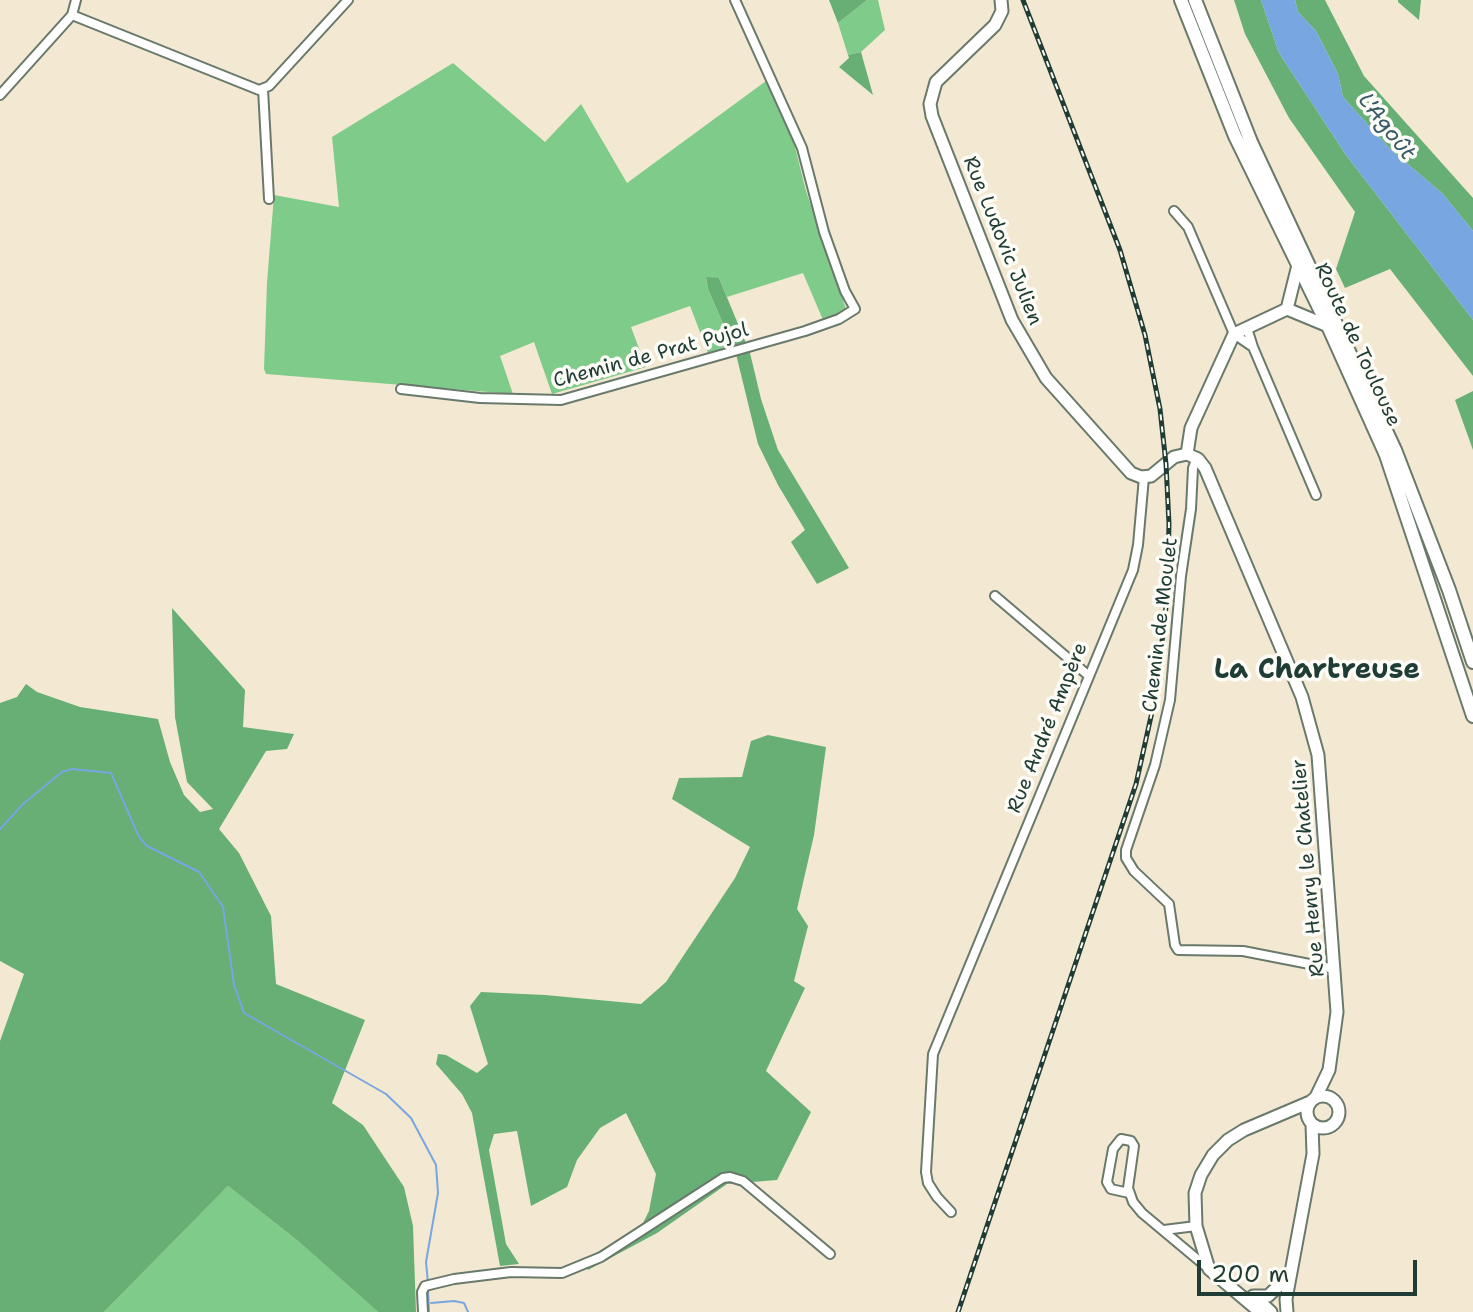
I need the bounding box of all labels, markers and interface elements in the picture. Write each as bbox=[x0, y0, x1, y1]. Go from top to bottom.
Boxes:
water label: L'Agoût bbox=[1352, 88, 1420, 166]
street label: Rue Ludovic Julien bbox=[957, 153, 1047, 329]
street label: Route de Toulouse bbox=[1309, 259, 1405, 431]
street label: Chemin de Prat Pujol bbox=[551, 318, 751, 394]
street label: Chemin de Moulet bbox=[1138, 536, 1184, 714]
street label: Rue André Ampère bbox=[1003, 639, 1093, 817]
district label: La Chartreuse bbox=[1214, 654, 1420, 688]
street label: Rue Henry le Chatelier bbox=[1288, 758, 1330, 978]
scale bar bbox=[1201, 1244, 1421, 1294]
text: 200 m bbox=[1211, 1258, 1289, 1290]

